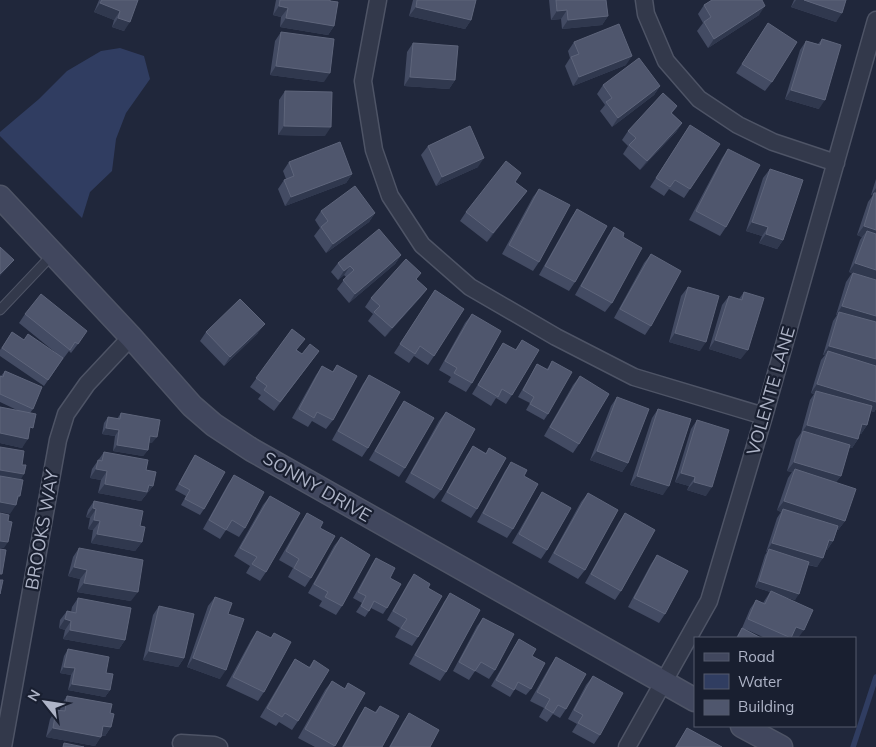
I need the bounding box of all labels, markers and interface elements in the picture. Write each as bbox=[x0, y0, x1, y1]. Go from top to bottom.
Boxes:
street label: VOLENTE LANE bbox=[741, 324, 800, 458]
street label: SONNY DRIVE bbox=[259, 446, 376, 527]
street label: BROOKS WAY bbox=[20, 467, 64, 592]
legend bbox=[694, 637, 856, 727]
text: Road bbox=[738, 647, 775, 666]
text: Water bbox=[738, 672, 782, 691]
north arrow bbox=[20, 677, 70, 727]
text: N bbox=[23, 686, 44, 705]
text: Building bbox=[738, 697, 794, 716]

